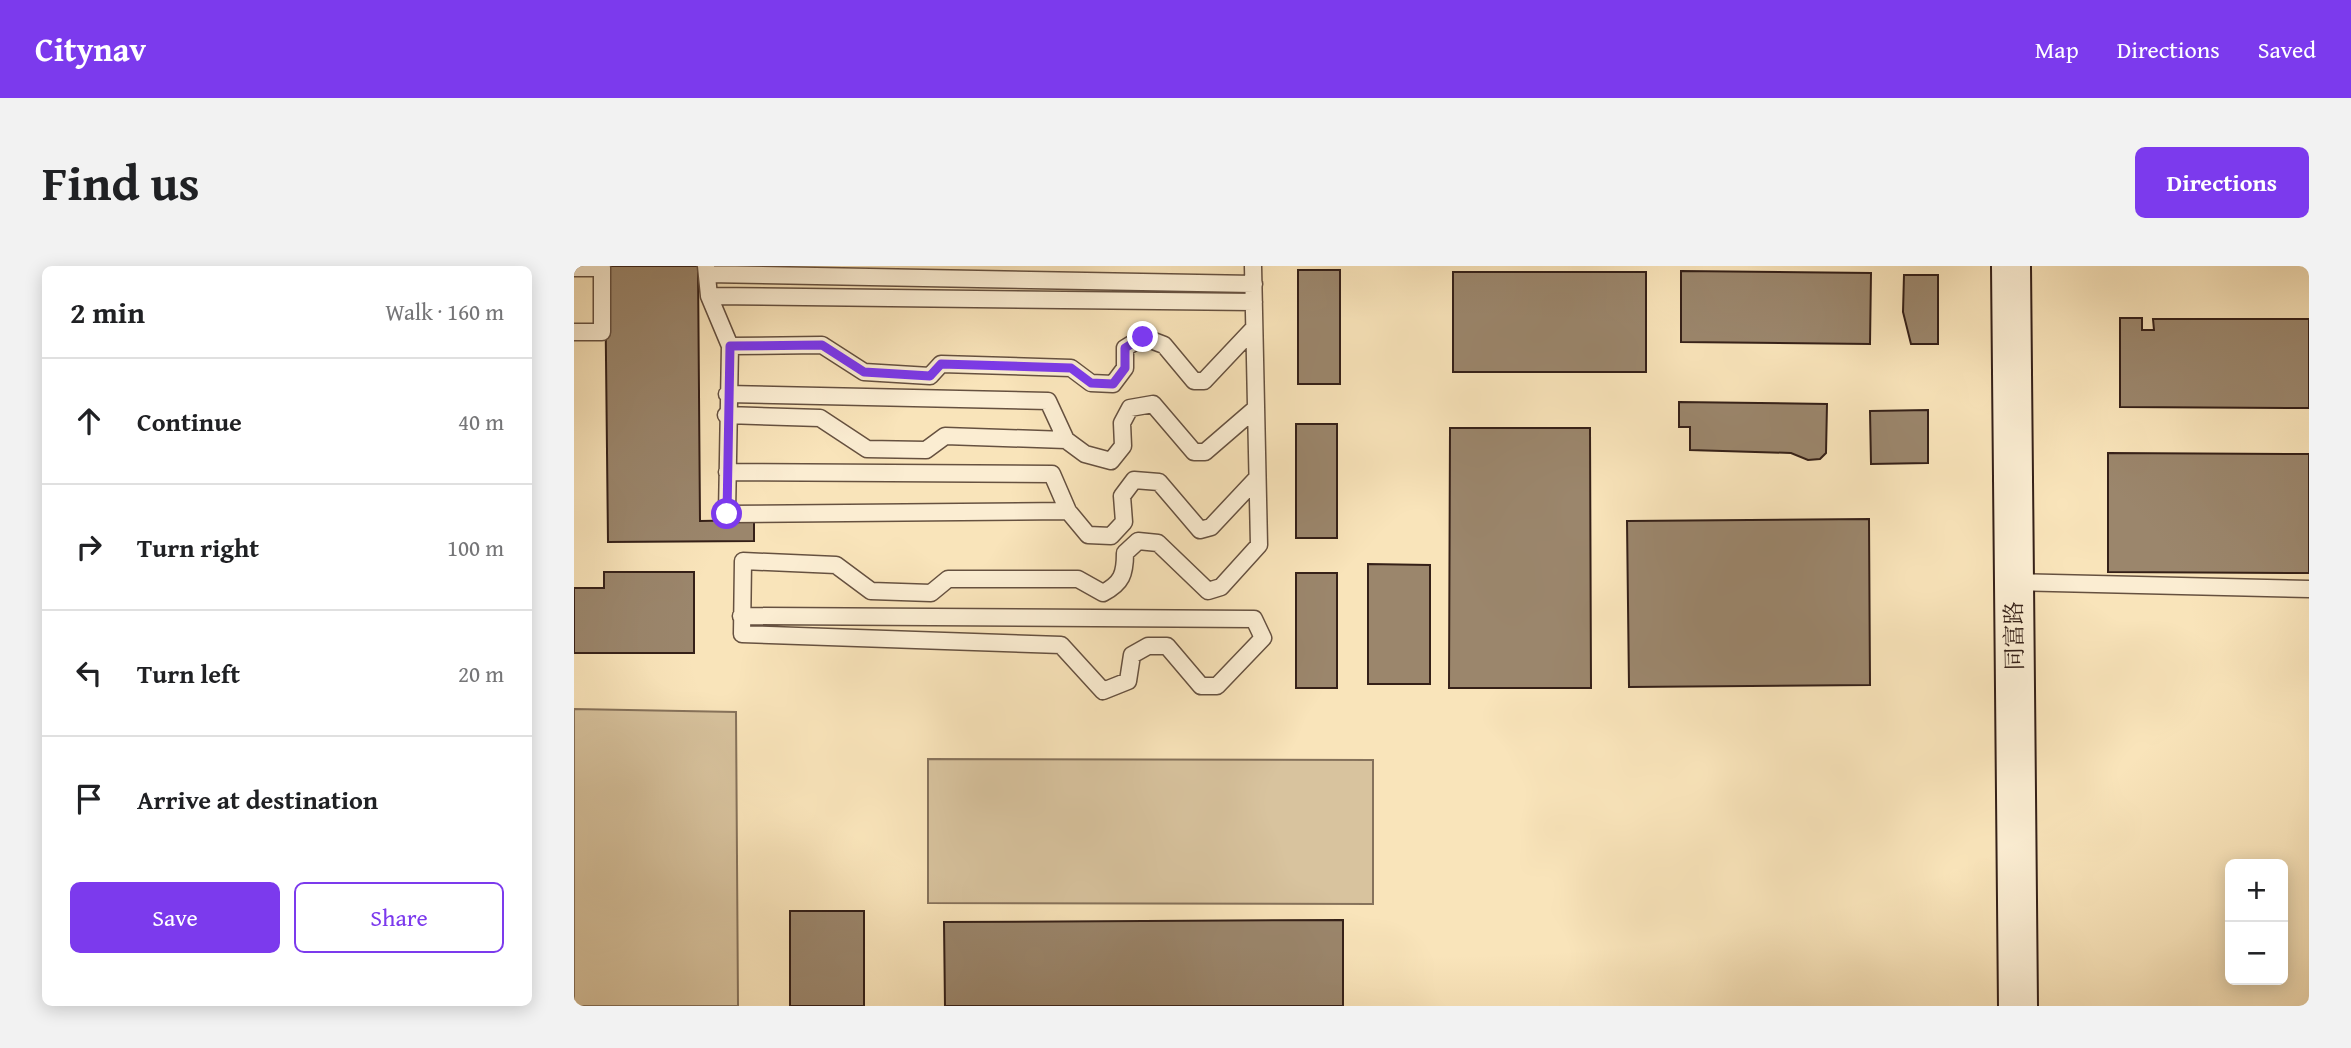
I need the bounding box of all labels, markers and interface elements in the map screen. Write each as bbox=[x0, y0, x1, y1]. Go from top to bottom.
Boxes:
text: Citynav bbox=[35, 25, 146, 73]
text: Map bbox=[2035, 32, 2079, 67]
text: Directions bbox=[2117, 32, 2220, 67]
text: Saved bbox=[2258, 32, 2316, 67]
text: Find us bbox=[42, 146, 200, 218]
button: Directions bbox=[2135, 147, 2309, 218]
text: 2 min bbox=[70, 290, 145, 334]
text: Walk · 160 m bbox=[385, 295, 504, 328]
route end bbox=[1127, 321, 1158, 352]
icon: ahead bbox=[70, 402, 108, 440]
text: Continue bbox=[137, 402, 242, 441]
text: 40 m bbox=[458, 405, 504, 438]
route start bbox=[711, 498, 742, 529]
icon: right bbox=[70, 528, 108, 566]
text: Turn right bbox=[137, 528, 259, 567]
text: 100 m bbox=[447, 531, 504, 564]
street label: 同富路 bbox=[1996, 601, 2031, 671]
icon: left bbox=[70, 654, 108, 692]
text: Turn left bbox=[137, 654, 240, 693]
text: 20 m bbox=[458, 657, 504, 690]
icon: arrive bbox=[70, 780, 108, 818]
text: Arrive at destination bbox=[137, 780, 378, 819]
map controls bbox=[2225, 859, 2288, 985]
button: + bbox=[2225, 859, 2288, 922]
button: Save bbox=[70, 882, 280, 953]
button: Share bbox=[294, 882, 504, 953]
button: − bbox=[2225, 922, 2288, 985]

